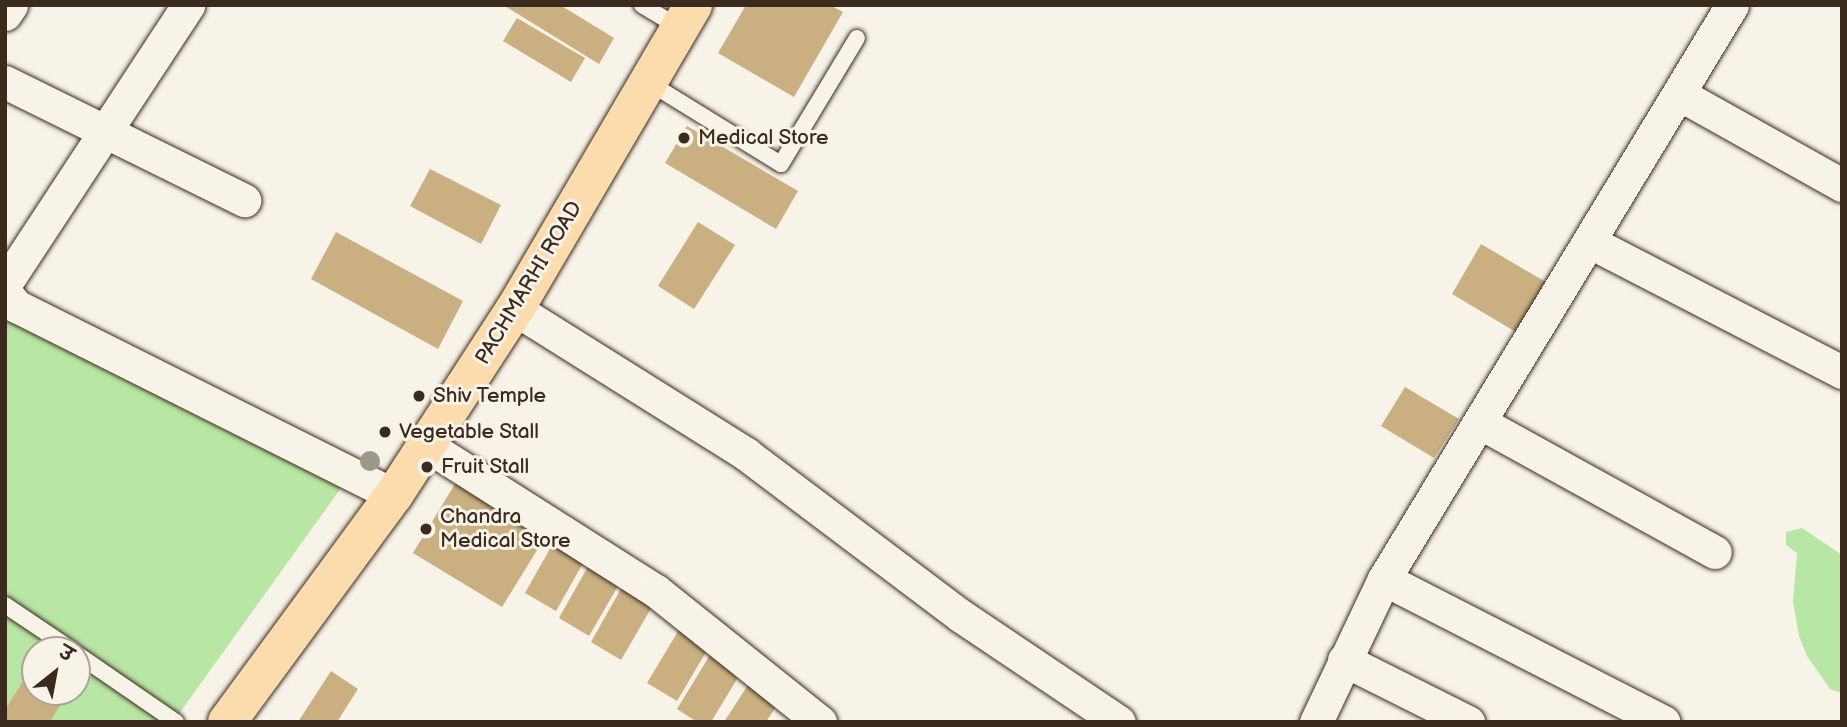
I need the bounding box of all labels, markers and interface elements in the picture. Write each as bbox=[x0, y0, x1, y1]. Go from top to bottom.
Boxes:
place label: Medical Store bbox=[698, 125, 829, 151]
marker: Medical Store bbox=[676, 130, 692, 146]
street label: PACHMARHI ROAD bbox=[470, 197, 588, 369]
place label: Shiv Temple bbox=[433, 383, 547, 409]
marker: Shiv Temple bbox=[411, 388, 427, 404]
place label: Vegetable Stall bbox=[399, 419, 539, 445]
marker: Vegetable Stall bbox=[377, 424, 393, 440]
place label: Fruit Stall bbox=[441, 454, 530, 480]
marker: Fruit Stall bbox=[419, 459, 435, 475]
place label: Chandra Medical Store bbox=[440, 504, 571, 554]
marker: Chandra Medical Store bbox=[418, 521, 434, 537]
north arrow bbox=[21, 636, 91, 706]
text: उ bbox=[55, 641, 77, 667]

